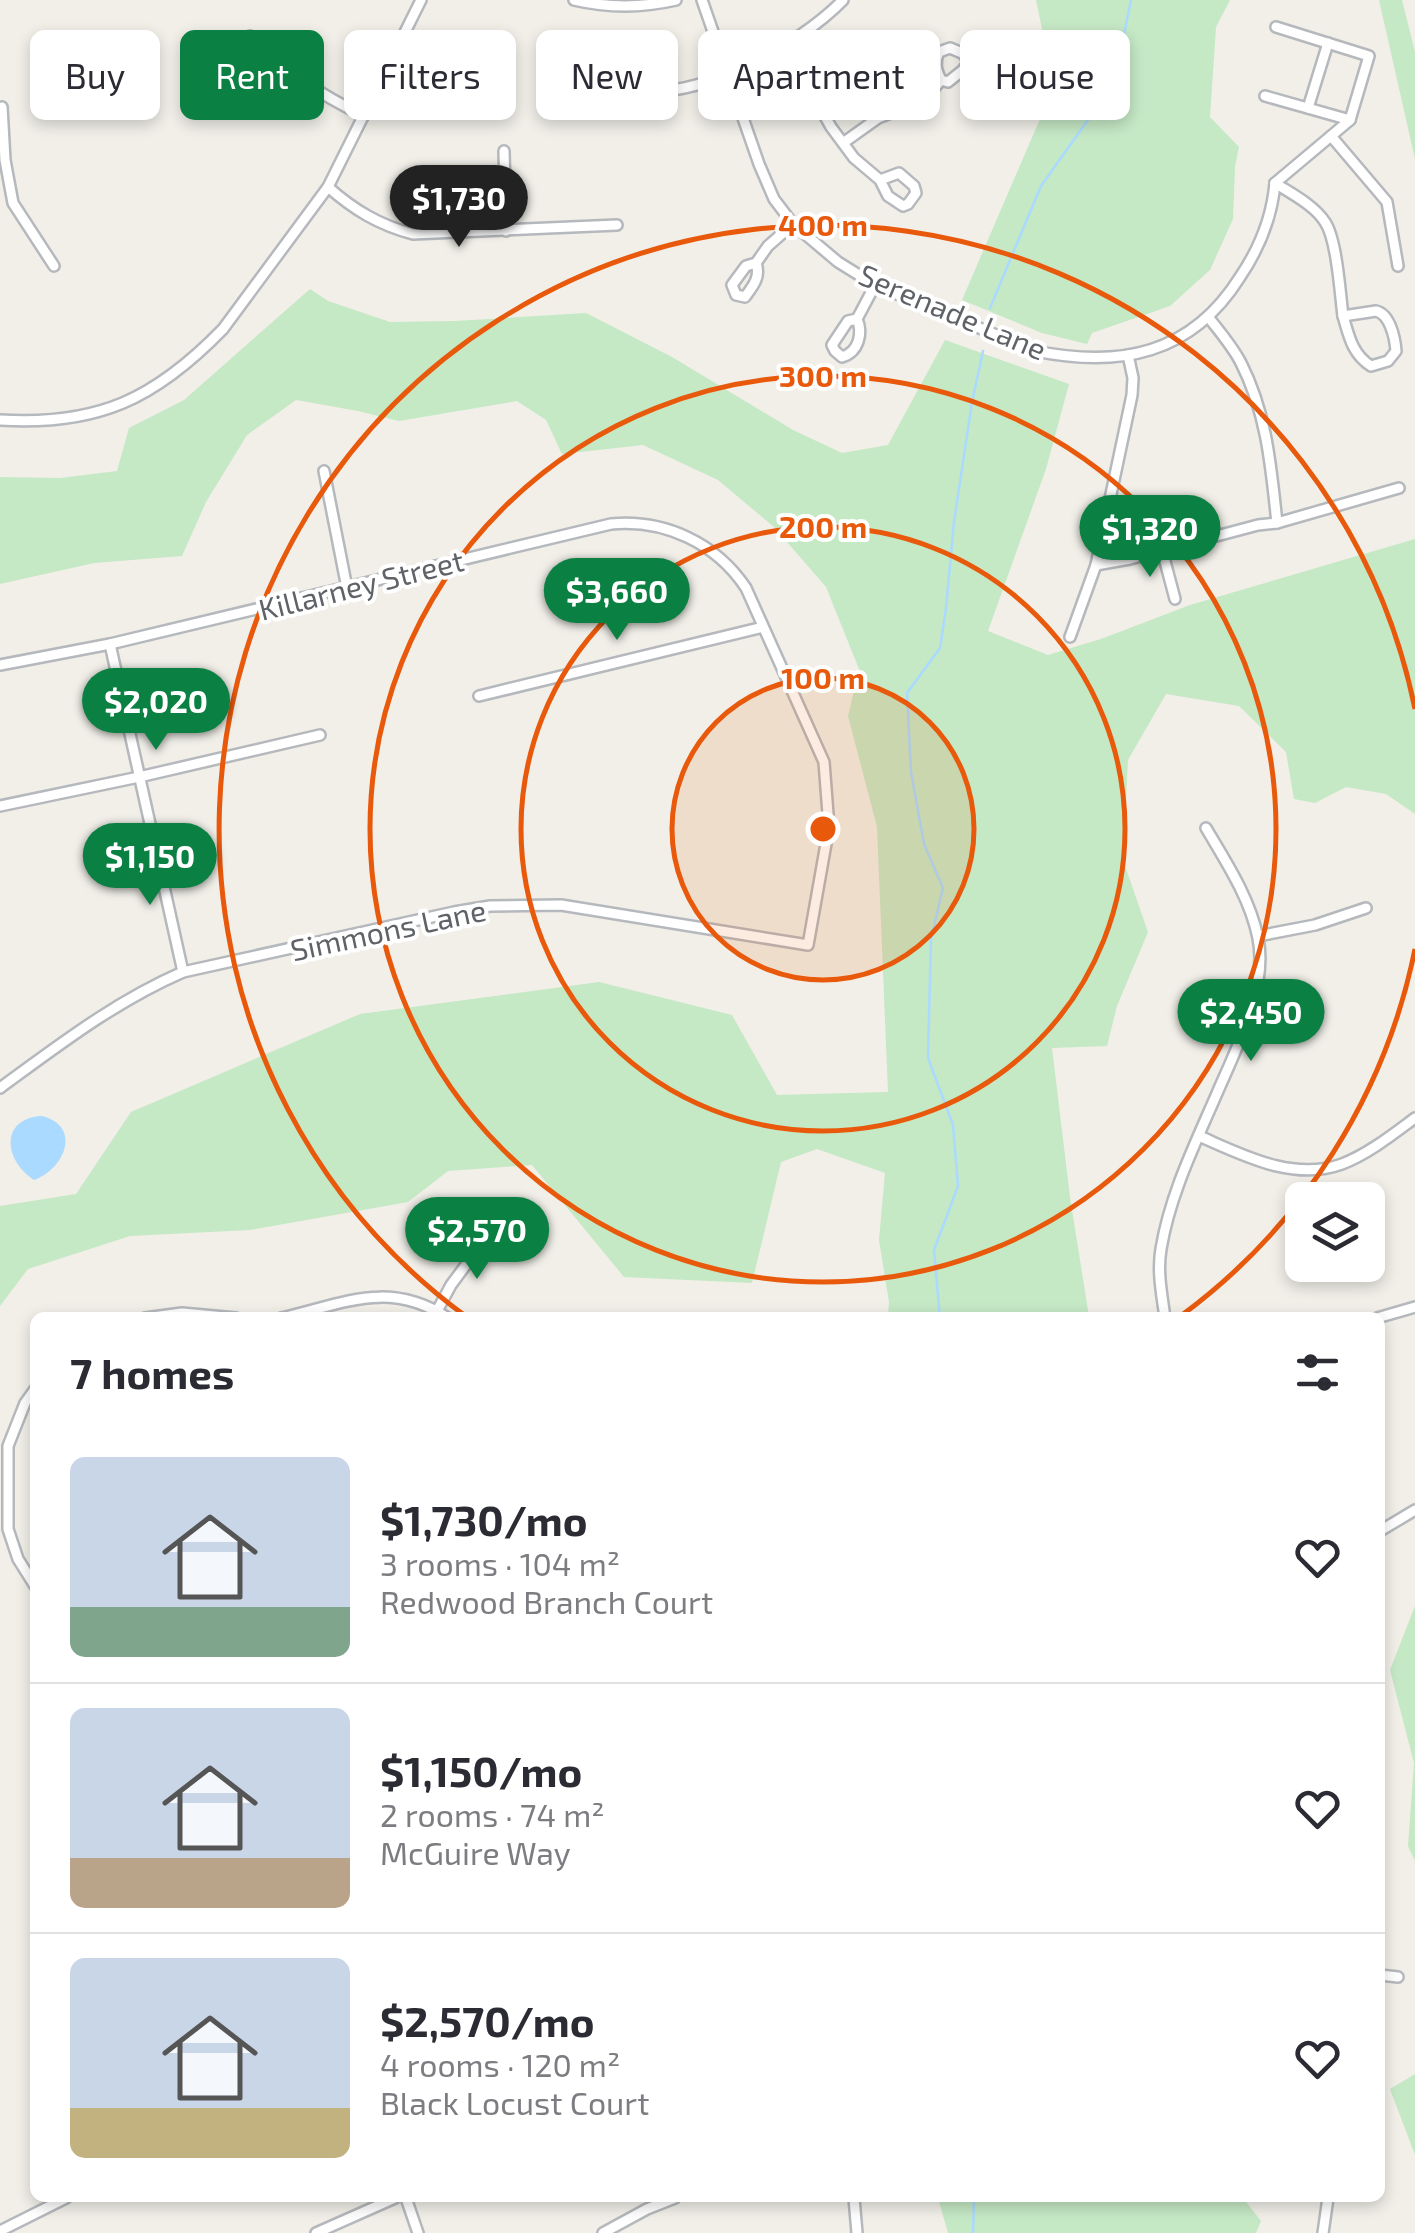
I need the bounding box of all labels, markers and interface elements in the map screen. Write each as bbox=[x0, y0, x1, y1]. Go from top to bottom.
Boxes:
chip: Buy bbox=[30, 30, 160, 120]
chip: Rent bbox=[180, 30, 324, 120]
chip: Filters bbox=[344, 30, 516, 120]
chip: New bbox=[536, 30, 678, 120]
chip: Apartment bbox=[698, 30, 940, 120]
chip: House bbox=[960, 30, 1130, 120]
pin: $1,730 bbox=[378, 165, 540, 250]
text: $1,730 bbox=[412, 178, 506, 216]
text: 400 m bbox=[778, 206, 868, 242]
street label: Serenade Lane bbox=[854, 255, 1052, 367]
text: 300 m bbox=[779, 357, 867, 393]
pin: $1,320 bbox=[1069, 495, 1231, 580]
text: 200 m bbox=[779, 508, 867, 544]
text: $1,320 bbox=[1101, 508, 1199, 546]
street label: Killarney Street bbox=[255, 541, 467, 627]
pin: $3,660 bbox=[536, 558, 698, 643]
text: $3,660 bbox=[566, 571, 668, 609]
text: 100 m bbox=[781, 659, 865, 695]
pin: $2,020 bbox=[75, 668, 237, 753]
text: $2,020 bbox=[104, 681, 208, 719]
centre of rings bbox=[805, 811, 841, 847]
pin: $1,150 bbox=[69, 823, 231, 908]
text: $1,150 bbox=[105, 836, 195, 874]
street label: Simmons Lane bbox=[287, 891, 489, 967]
pin: $2,450 bbox=[1170, 979, 1332, 1064]
text: $2,450 bbox=[1200, 992, 1303, 1030]
map controls bbox=[1285, 1182, 1385, 1282]
button: layers bbox=[1285, 1182, 1385, 1282]
pin: $2,570 bbox=[396, 1197, 558, 1282]
text: $2,570 bbox=[427, 1210, 527, 1248]
icon: filters bbox=[1290, 1345, 1345, 1400]
text: 7 homes bbox=[70, 1347, 234, 1397]
text: $1,730/mo bbox=[380, 1494, 587, 1544]
icon: home bbox=[150, 1497, 270, 1617]
icon: heart bbox=[1290, 1530, 1345, 1585]
text: 3 rooms · 104 m² bbox=[380, 1544, 620, 1582]
text: Redwood Branch Court bbox=[380, 1582, 713, 1620]
text: $1,150/mo bbox=[380, 1745, 582, 1795]
icon: home bbox=[150, 1748, 270, 1868]
icon: heart bbox=[1290, 1781, 1345, 1836]
text: 2 rooms · 74 m² bbox=[380, 1795, 604, 1833]
text: McGuire Way bbox=[380, 1833, 571, 1871]
text: $2,570/mo bbox=[380, 1995, 594, 2045]
icon: home bbox=[150, 1998, 270, 2118]
icon: heart bbox=[1290, 2031, 1345, 2086]
text: 4 rooms · 120 m² bbox=[380, 2045, 620, 2083]
text: Black Locust Court bbox=[380, 2083, 649, 2121]

